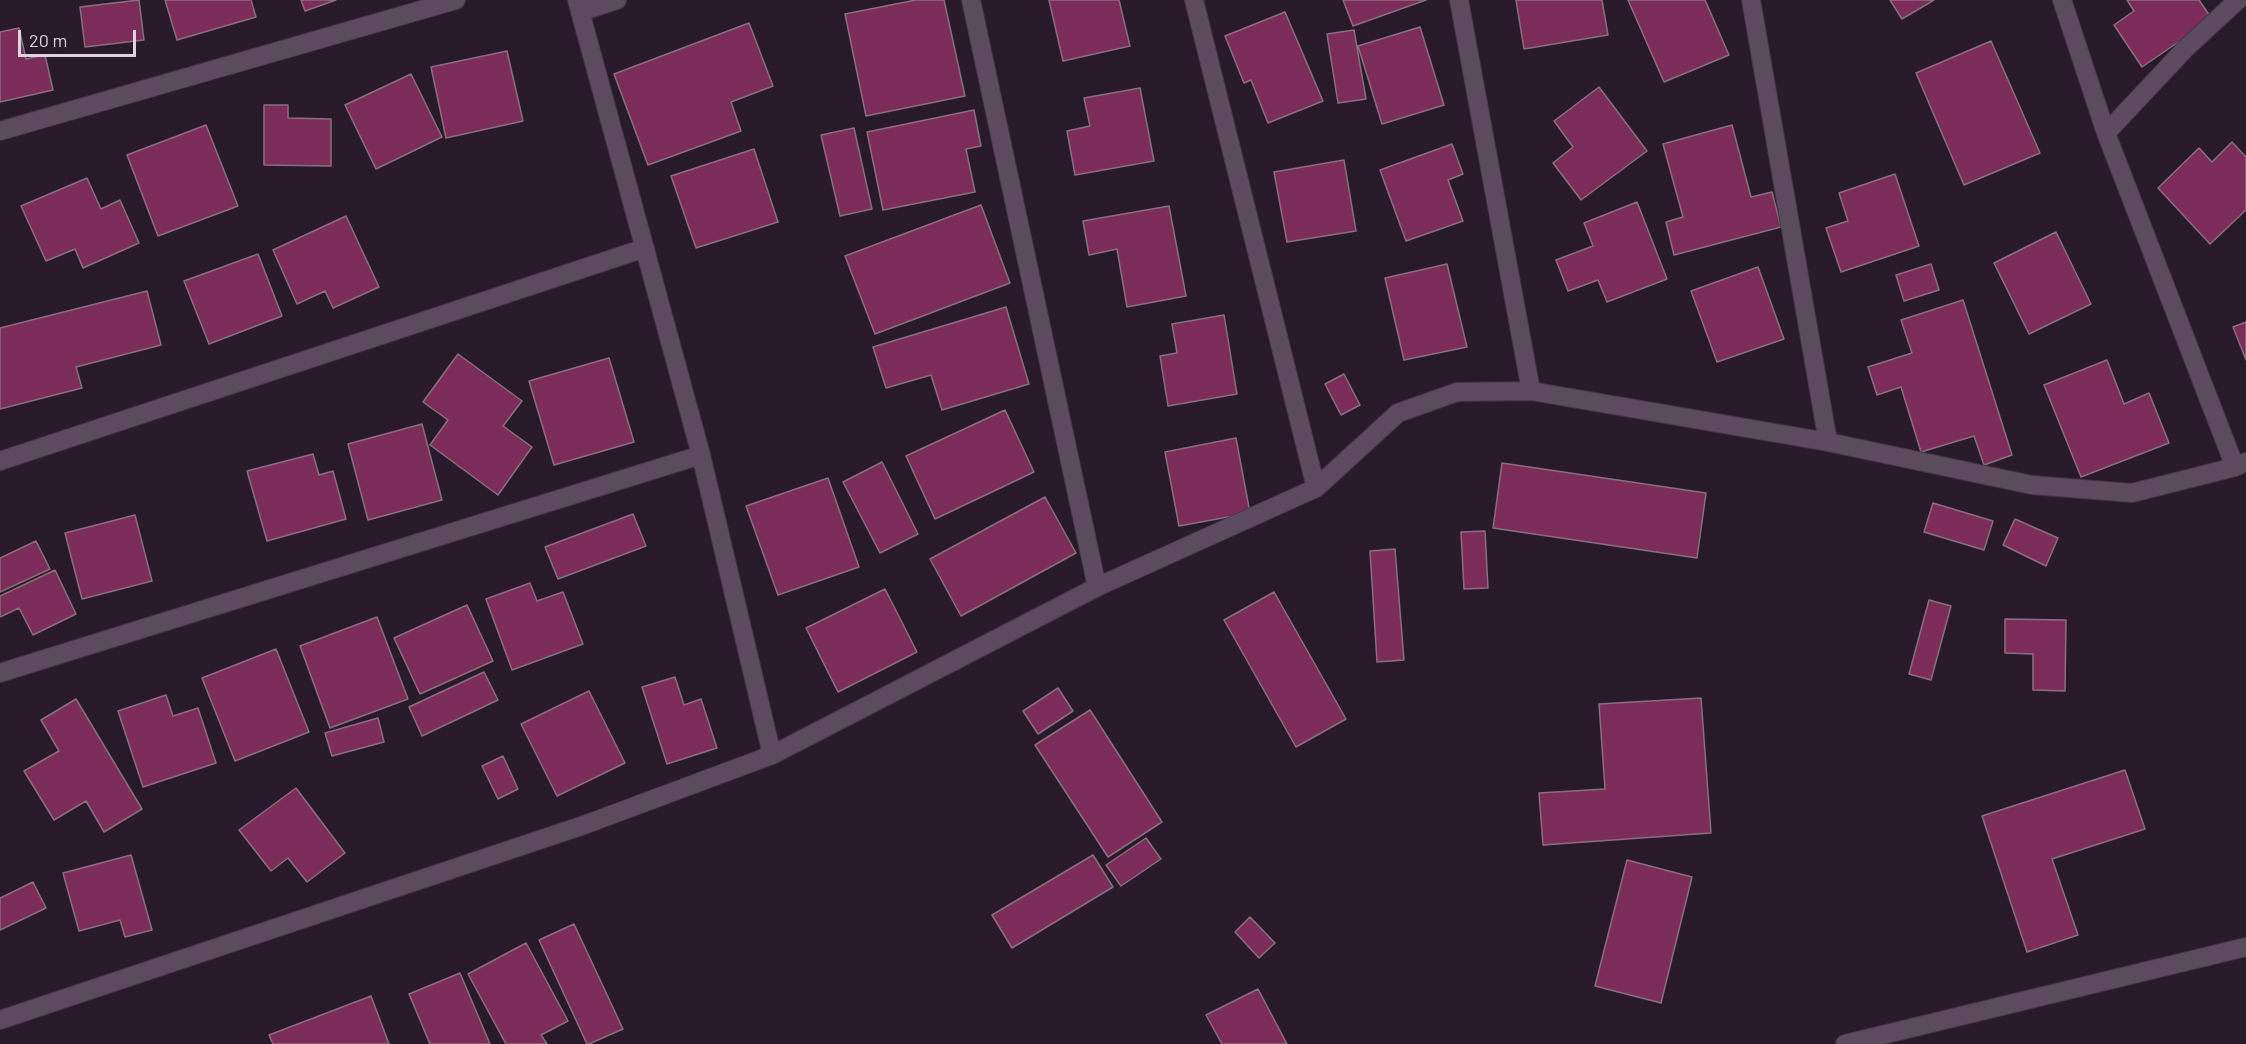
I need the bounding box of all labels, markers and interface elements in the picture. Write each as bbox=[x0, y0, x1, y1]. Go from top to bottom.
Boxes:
scale bar bbox=[21, 18, 140, 56]
text: 20 m bbox=[29, 29, 67, 51]

